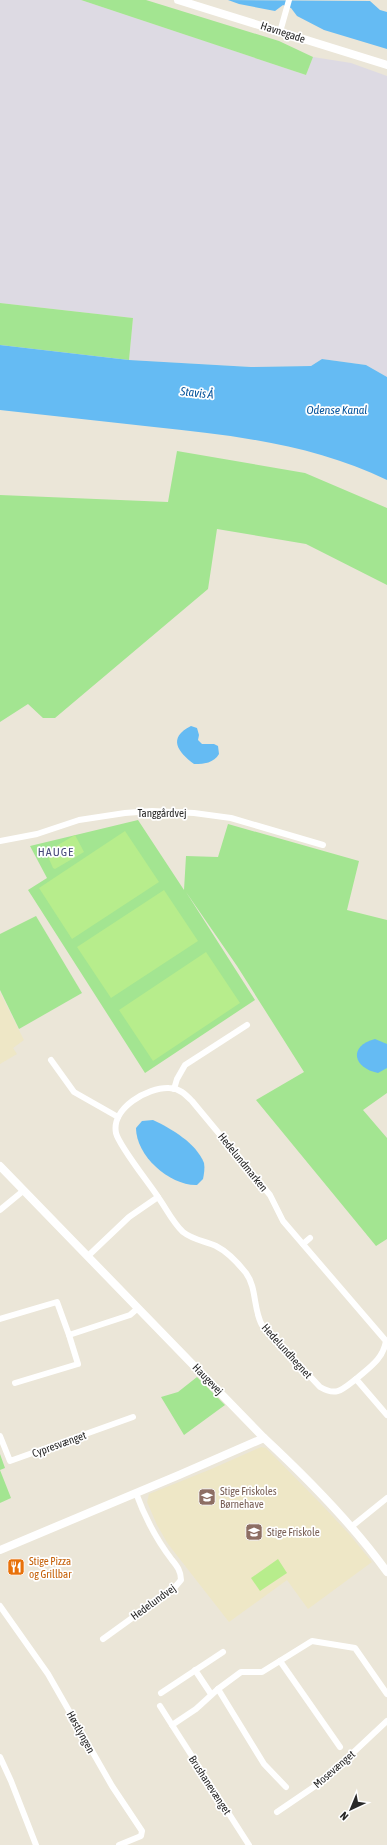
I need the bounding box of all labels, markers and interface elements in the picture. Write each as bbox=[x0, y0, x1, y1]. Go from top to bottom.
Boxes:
street label: Havnegade bbox=[259, 19, 307, 45]
water label: Stavis Å bbox=[179, 384, 214, 402]
water label: Odense Kanal bbox=[306, 403, 368, 417]
street label: Tanggårdvej bbox=[137, 807, 187, 819]
district label: HAUGE bbox=[38, 845, 74, 859]
street label: Hedelundmarken bbox=[216, 1130, 270, 1194]
street label: Hedelundhegnet bbox=[259, 1321, 315, 1381]
street label: Haugevej bbox=[190, 1361, 226, 1397]
street label: Cypresvænget bbox=[30, 1429, 88, 1459]
place label: Stige Friskoles Børnehave bbox=[220, 1485, 277, 1510]
school or university icon: Stige Friskoles Børnehave bbox=[197, 1487, 217, 1507]
school or university icon: Stige Friskole bbox=[244, 1522, 264, 1542]
place label: Stige Friskole bbox=[267, 1526, 320, 1538]
place label: Stige Pizza og Grillbar bbox=[29, 1555, 72, 1580]
restaurant icon: Stige Pizza og Grillbar bbox=[6, 1557, 26, 1577]
street label: Hedelundvej bbox=[128, 1582, 178, 1622]
street label: Høstlyngen bbox=[65, 1709, 97, 1755]
street label: Mosevænget bbox=[311, 1748, 357, 1790]
street label: Brushanevænget bbox=[186, 1753, 234, 1817]
north arrow bbox=[331, 1789, 371, 1829]
text: N bbox=[338, 1810, 351, 1823]

